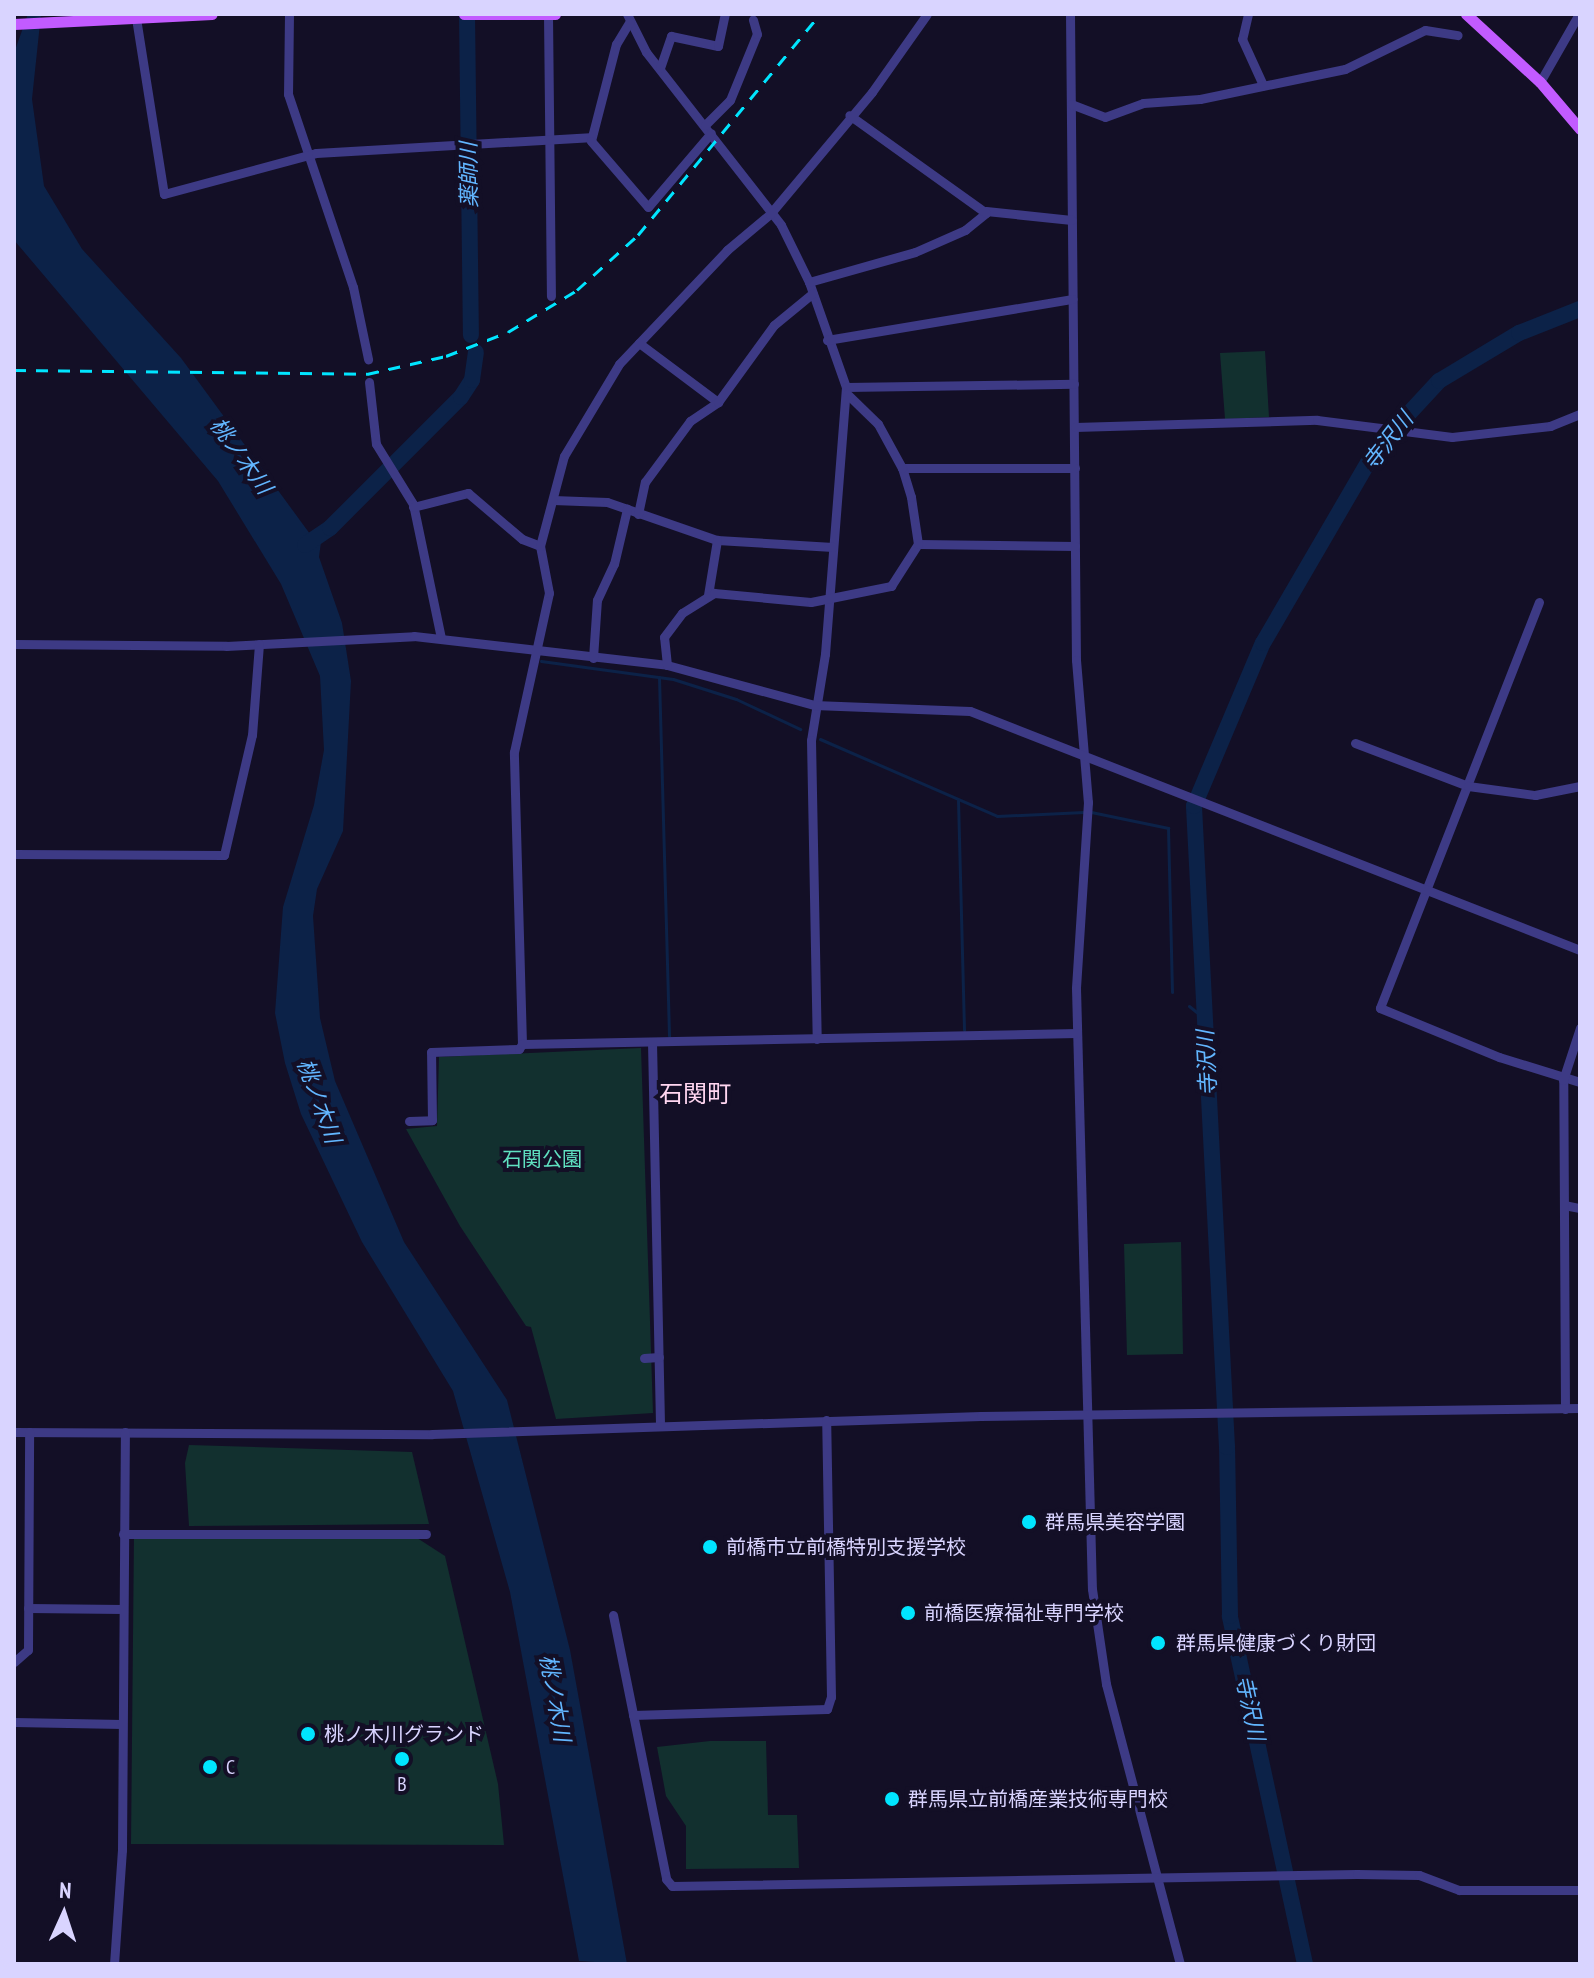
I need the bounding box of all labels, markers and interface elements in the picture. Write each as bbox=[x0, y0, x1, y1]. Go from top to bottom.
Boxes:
water label: 薬師川 bbox=[455, 142, 483, 208]
water label: 寺沢川 bbox=[1357, 407, 1419, 475]
water label: 桃ノ木川 bbox=[204, 413, 278, 499]
water label: 寺沢川 bbox=[1192, 1029, 1222, 1097]
water label: 桃ノ木川 bbox=[292, 1055, 346, 1147]
district label: 石関町 bbox=[659, 1080, 731, 1108]
park label: 石関公園 bbox=[502, 1147, 582, 1171]
place label: 群馬県美容学園 bbox=[1045, 1510, 1185, 1534]
marker: 群馬県美容学園 bbox=[1020, 1513, 1038, 1531]
place label: 前橋市立前橋特別支援学校 bbox=[726, 1535, 966, 1559]
marker: 前橋市立前橋特別支援学校 bbox=[701, 1538, 719, 1556]
place label: 前橋医療福祉専門学校 bbox=[924, 1601, 1124, 1625]
marker: 前橋医療福祉専門学校 bbox=[899, 1604, 917, 1622]
place label: 群馬県健康づくり財団 bbox=[1176, 1631, 1376, 1655]
marker: 群馬県健康づくり財団 bbox=[1147, 1632, 1169, 1654]
water label: 桃ノ木川 bbox=[534, 1652, 576, 1744]
water label: 寺沢川 bbox=[1230, 1673, 1270, 1743]
place label: 桃ノ木川グランド bbox=[324, 1722, 484, 1746]
marker: 桃ノ木川グランド bbox=[299, 1725, 317, 1743]
marker: B bbox=[393, 1750, 411, 1768]
place label: C bbox=[226, 1755, 235, 1779]
marker: C bbox=[201, 1758, 219, 1776]
place label: B bbox=[397, 1772, 407, 1796]
place label: 群馬県立前橋産業技術専門校 bbox=[908, 1787, 1168, 1811]
marker: 群馬県立前橋産業技術専門校 bbox=[883, 1790, 901, 1808]
north arrow bbox=[24, 1874, 104, 1954]
text: N bbox=[59, 1876, 72, 1904]

